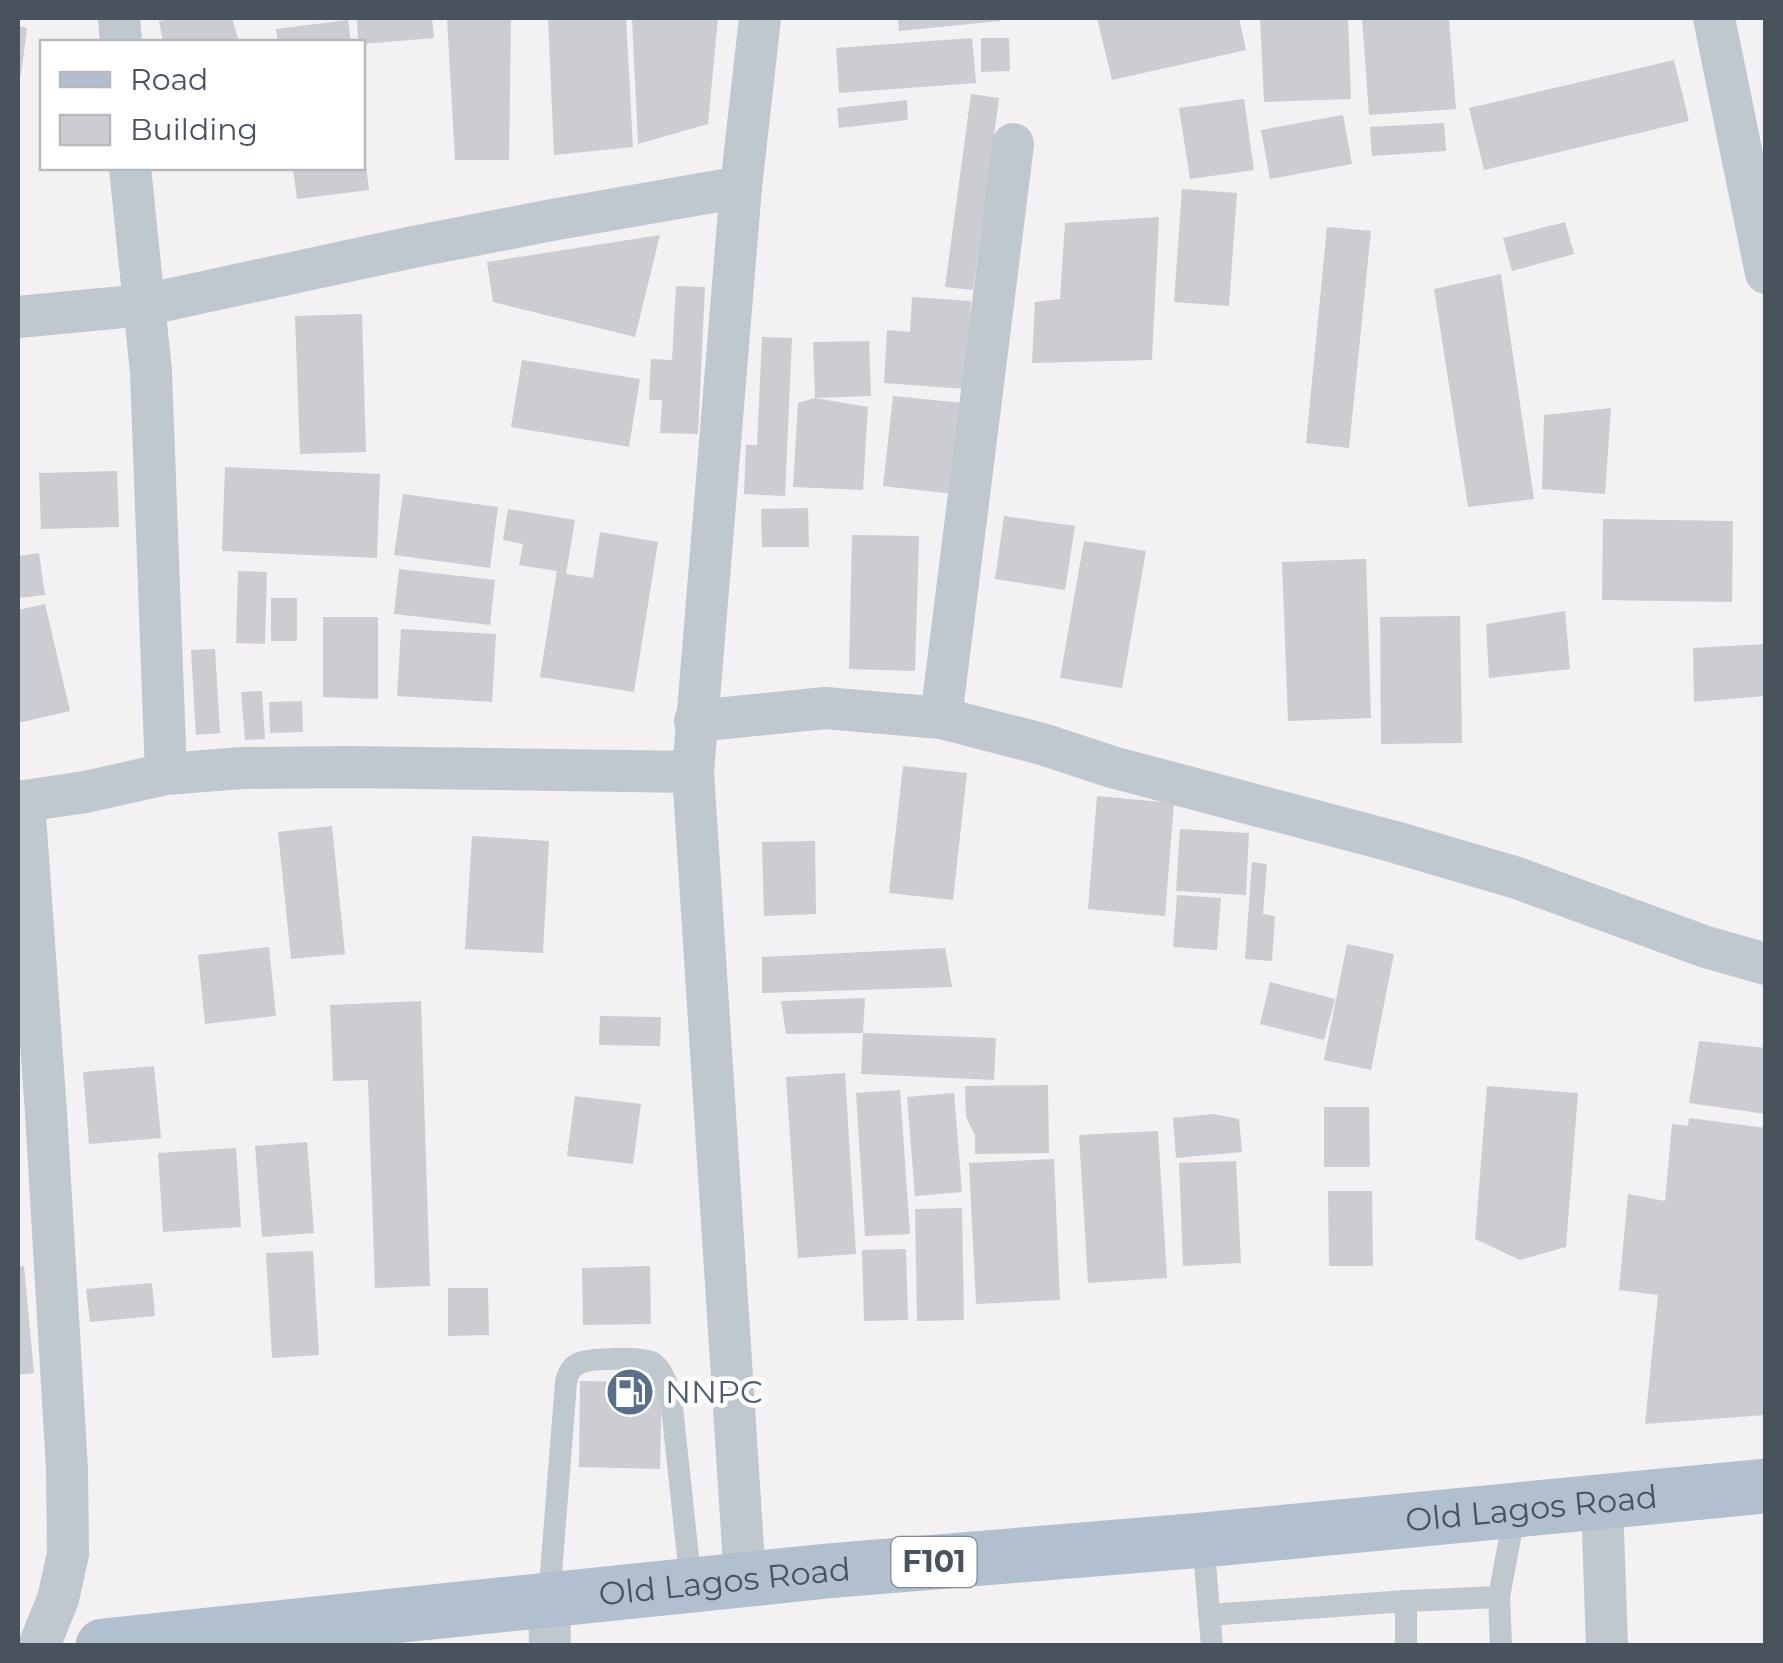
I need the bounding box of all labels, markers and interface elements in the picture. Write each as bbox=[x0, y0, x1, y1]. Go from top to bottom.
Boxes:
legend bbox=[40, 40, 365, 170]
text: Road bbox=[130, 61, 208, 98]
text: Building bbox=[130, 111, 258, 148]
fuel station icon: NNPC bbox=[604, 1366, 656, 1418]
place label: NNPC bbox=[665, 1372, 763, 1411]
street label: Old Lagos Road bbox=[1403, 1477, 1659, 1539]
road number: F101 bbox=[892, 1537, 976, 1587]
street label: Old Lagos Road bbox=[597, 1549, 852, 1614]

